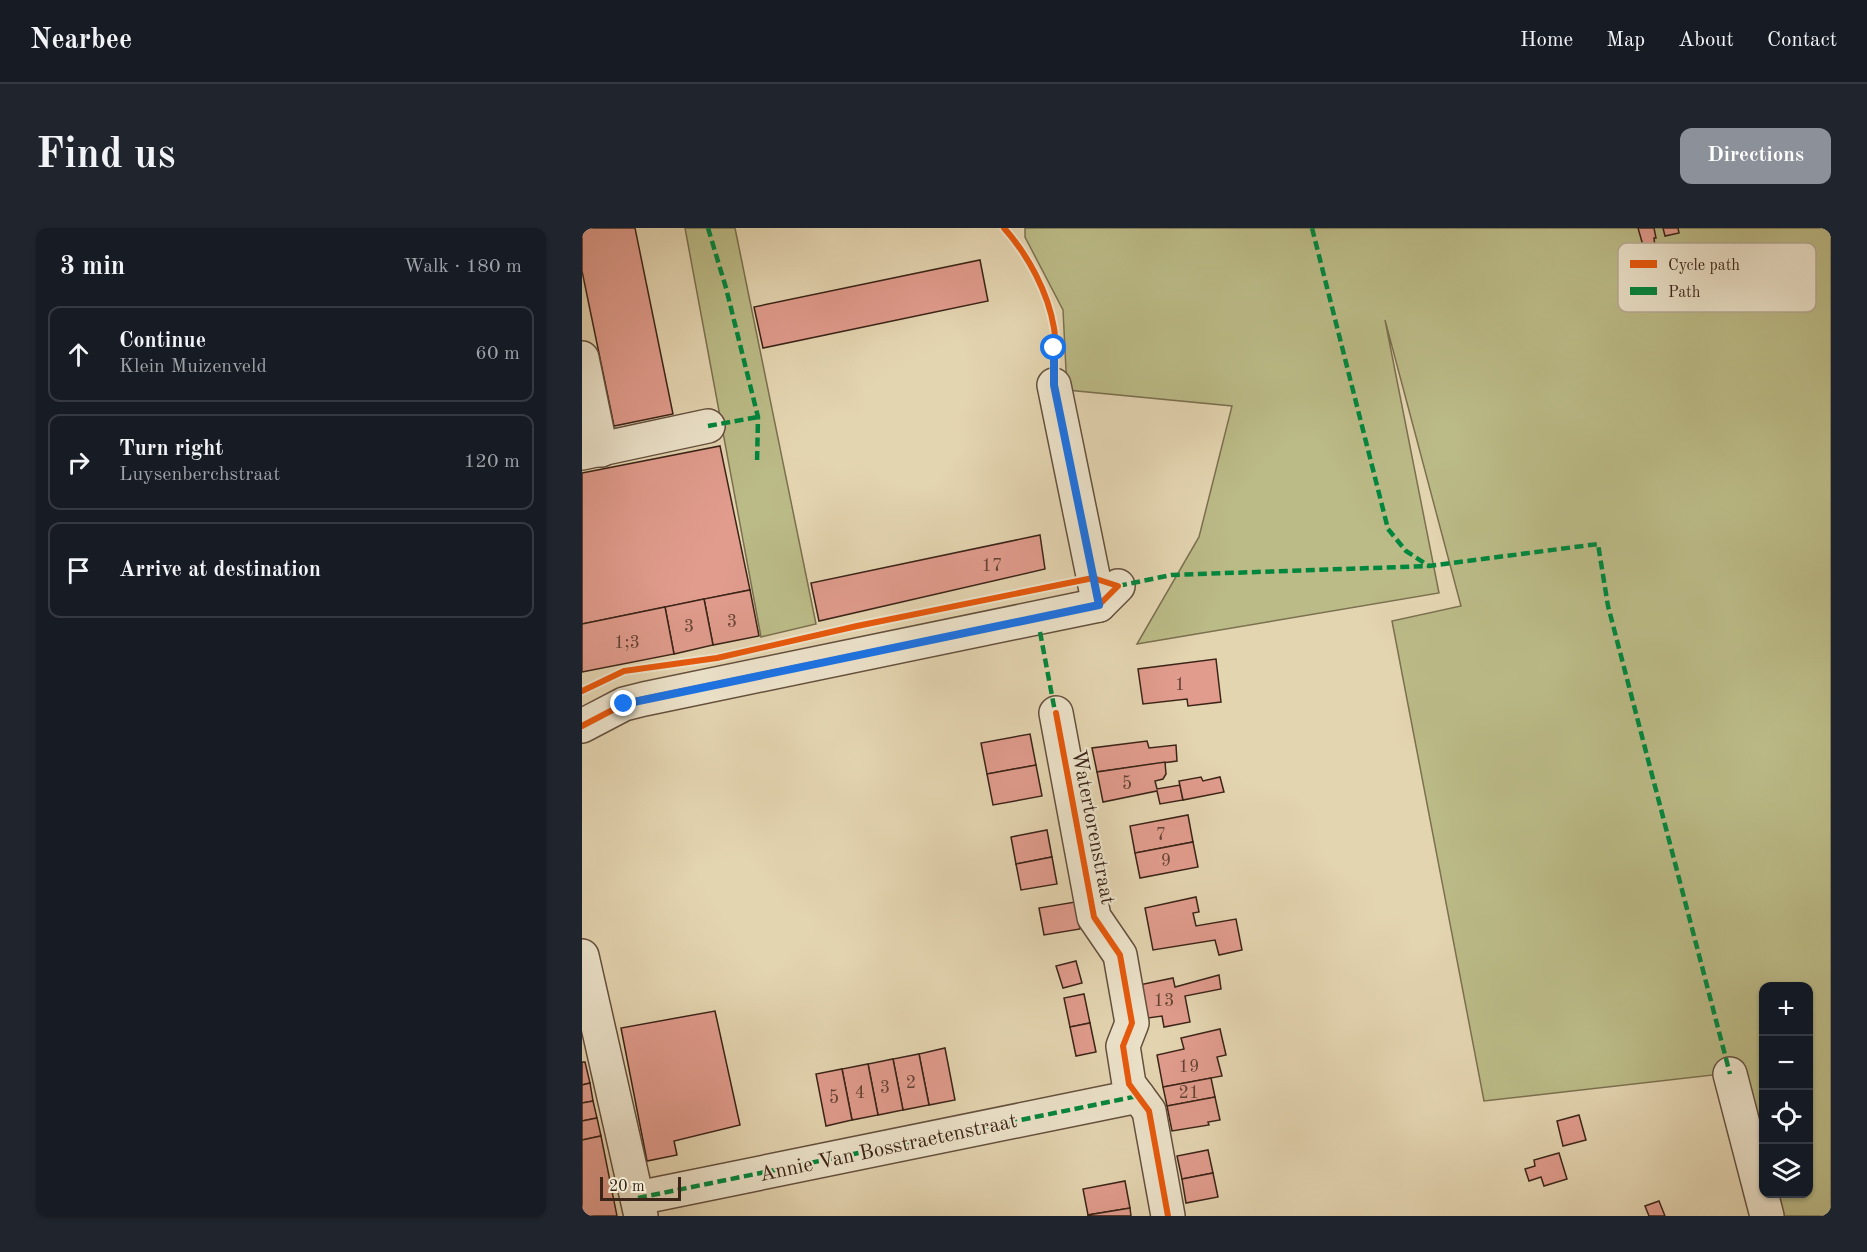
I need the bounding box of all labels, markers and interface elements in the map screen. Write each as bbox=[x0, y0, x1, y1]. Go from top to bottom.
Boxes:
text: Nearbee bbox=[30, 27, 132, 55]
text: Home bbox=[1520, 30, 1573, 51]
text: Map bbox=[1606, 30, 1645, 51]
text: About bbox=[1678, 30, 1734, 51]
text: Contact bbox=[1767, 30, 1837, 51]
button: Directions bbox=[1680, 128, 1831, 184]
text: Find us bbox=[36, 135, 175, 177]
legend bbox=[1618, 243, 1816, 312]
text: 3 min bbox=[60, 254, 125, 280]
text: Walk · 180 m bbox=[403, 257, 522, 277]
text: Cycle path bbox=[1668, 258, 1740, 274]
text: Path bbox=[1668, 285, 1701, 301]
text: Continue bbox=[119, 330, 206, 352]
route start bbox=[1040, 334, 1066, 360]
icon: ahead bbox=[62, 338, 95, 371]
text: 60 m bbox=[475, 344, 520, 364]
text: Klein Muizenveld bbox=[119, 357, 267, 377]
text: Turn right bbox=[119, 438, 223, 460]
icon: right bbox=[62, 446, 95, 479]
text: 120 m bbox=[464, 452, 520, 472]
text: Luysenberchstraat bbox=[119, 465, 280, 485]
icon: arrive bbox=[62, 554, 95, 587]
house number: 17 bbox=[982, 557, 1002, 575]
text: Arrive at destination bbox=[119, 559, 321, 581]
house number: 3 bbox=[727, 613, 737, 631]
house number: 3 bbox=[684, 618, 694, 636]
house number: 1;3 bbox=[614, 634, 640, 652]
house number: 1 bbox=[1175, 676, 1185, 694]
route end bbox=[610, 690, 636, 716]
street label: Watertorenstraat bbox=[1067, 748, 1118, 906]
house number: 5 bbox=[1122, 775, 1132, 793]
house number: 7 bbox=[1156, 826, 1166, 844]
house number: 9 bbox=[1161, 852, 1171, 870]
map controls bbox=[1759, 982, 1813, 1198]
button: + bbox=[1759, 982, 1813, 1036]
house number: 13 bbox=[1154, 992, 1174, 1010]
button: − bbox=[1759, 1036, 1813, 1090]
house number: 19 bbox=[1179, 1058, 1199, 1076]
house number: 2 bbox=[906, 1074, 916, 1092]
house number: 3 bbox=[880, 1079, 890, 1097]
house number: 4 bbox=[855, 1084, 865, 1102]
house number: 21 bbox=[1179, 1084, 1199, 1102]
house number: 5 bbox=[829, 1089, 839, 1107]
button: locate bbox=[1759, 1090, 1813, 1144]
street label: Annie Van Bosstraetenstraat bbox=[758, 1111, 1019, 1186]
button: layers bbox=[1759, 1144, 1813, 1198]
scale bar bbox=[600, 1174, 681, 1202]
text: 20 m bbox=[609, 1179, 645, 1195]

